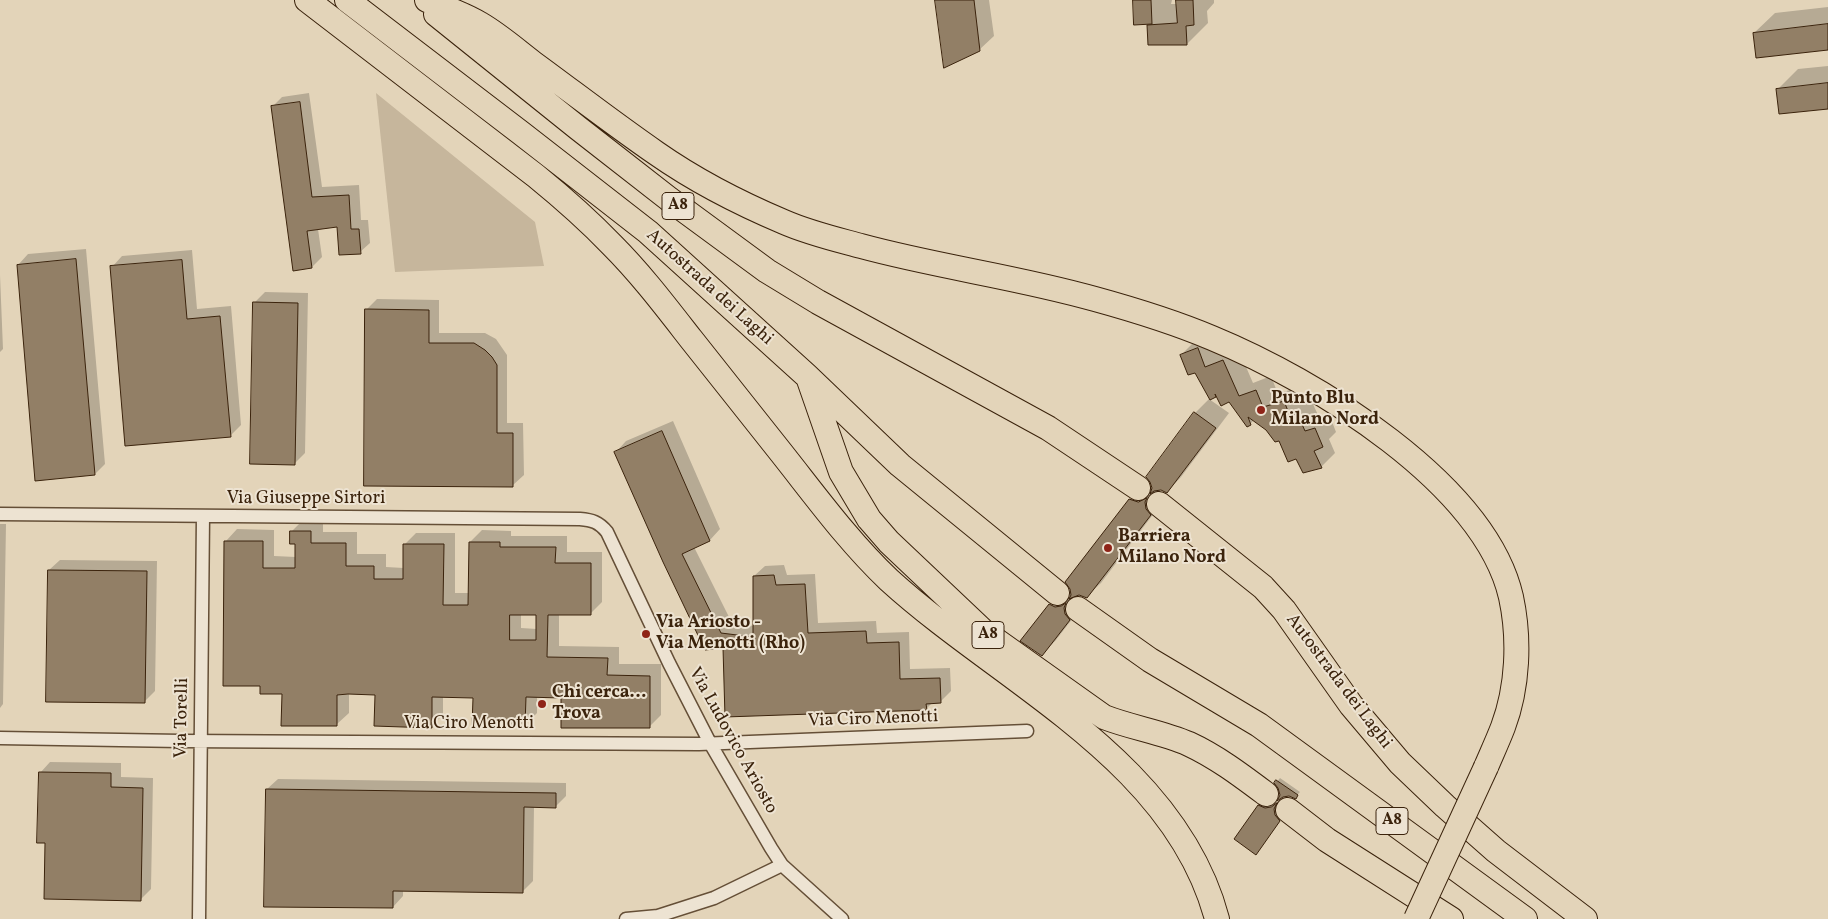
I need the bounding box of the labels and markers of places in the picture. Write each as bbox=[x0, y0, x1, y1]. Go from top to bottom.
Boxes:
place label: Punto Blu Milano Nord bbox=[1271, 389, 1379, 432]
marker: Punto Blu Milano Nord bbox=[1255, 404, 1267, 416]
place label: Barriera Milano Nord bbox=[1118, 527, 1226, 570]
marker: Barriera Milano Nord bbox=[1102, 542, 1114, 554]
place label: Via Ariosto - Via Menotti (Rho) bbox=[656, 613, 805, 656]
marker: Via Ariosto - Via Menotti (Rho) bbox=[640, 628, 652, 640]
place label: Chi cerca... Trova bbox=[552, 683, 646, 726]
marker: Chi cerca... Trova bbox=[536, 698, 548, 710]

